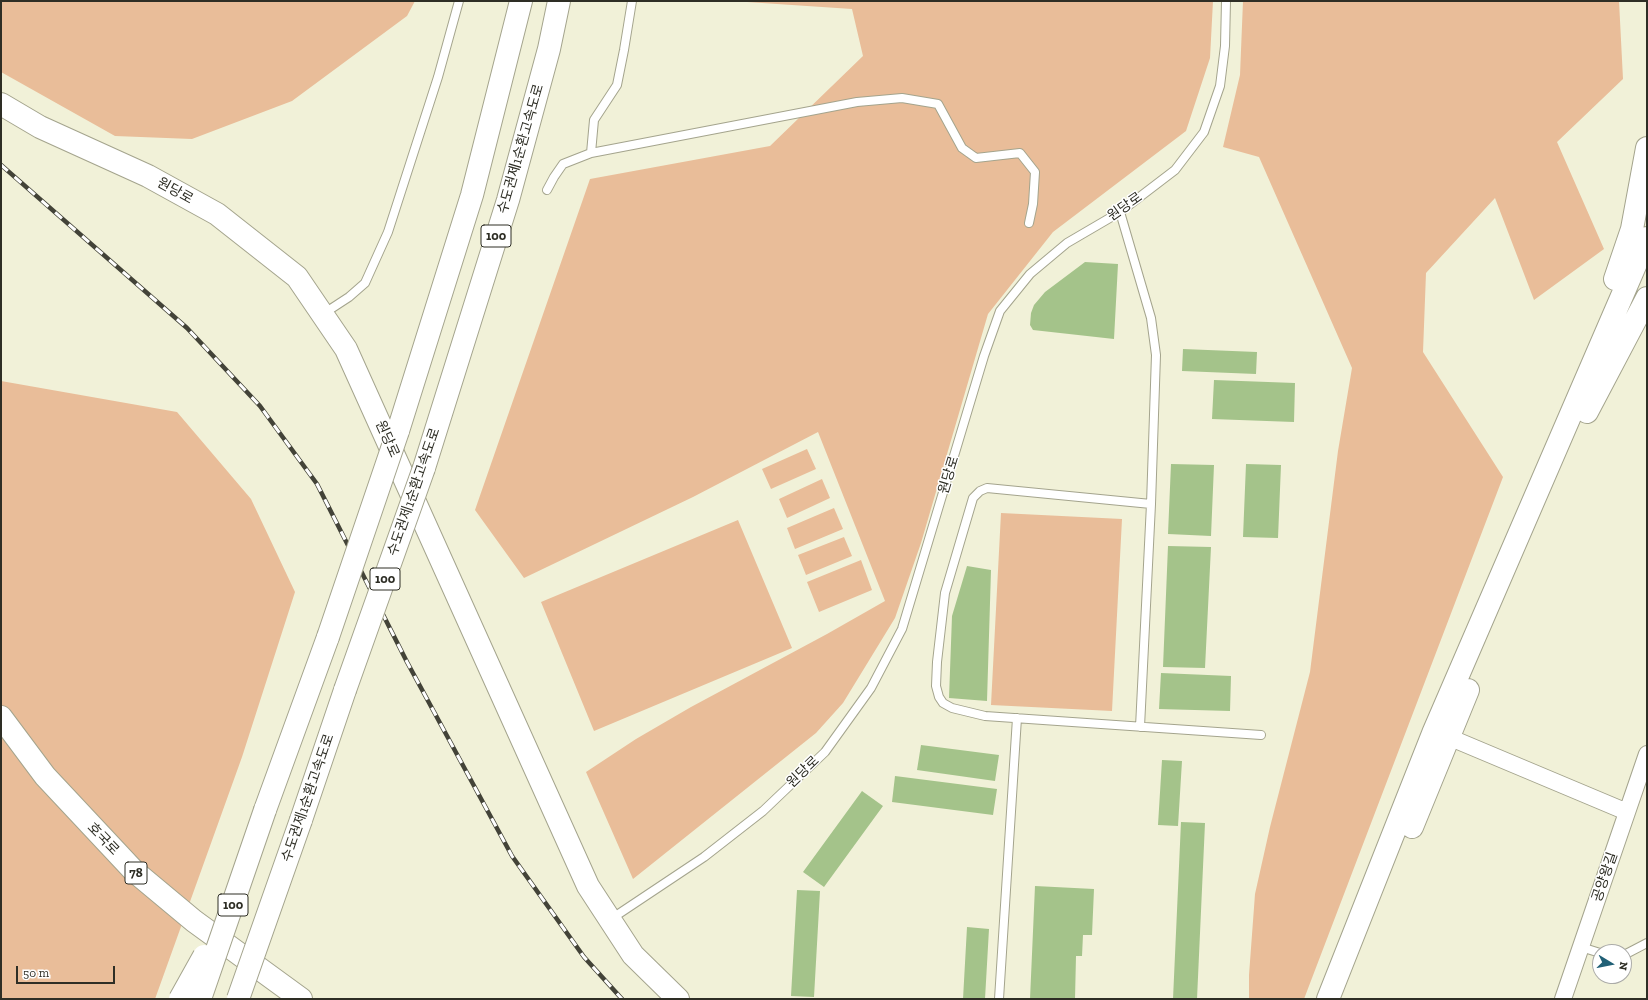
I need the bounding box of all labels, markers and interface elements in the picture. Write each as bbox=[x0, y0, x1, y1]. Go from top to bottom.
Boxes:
street label: 수도권제1순환고속도로 bbox=[494, 82, 548, 216]
street label: 원당로 bbox=[154, 174, 196, 208]
street label: 원당로 bbox=[1104, 189, 1146, 225]
road number: 100 bbox=[481, 225, 511, 247]
street label: 원당로 bbox=[371, 418, 403, 460]
street label: 수도권제1순환고속도로 bbox=[384, 426, 444, 558]
street label: 원당로 bbox=[935, 454, 963, 496]
road number: 100 bbox=[370, 568, 400, 590]
street label: 수도권제1순환고속도로 bbox=[278, 732, 338, 864]
street label: 원당로 bbox=[783, 753, 823, 791]
street label: 호국로 bbox=[84, 819, 122, 859]
street label: 공양왕길 bbox=[1589, 850, 1621, 904]
road number: 78 bbox=[125, 862, 147, 884]
road number: 100 bbox=[218, 894, 248, 916]
north arrow bbox=[1592, 944, 1632, 984]
scale bar bbox=[18, 958, 117, 984]
text: N bbox=[1616, 961, 1630, 971]
text: 50 m bbox=[23, 966, 49, 980]

